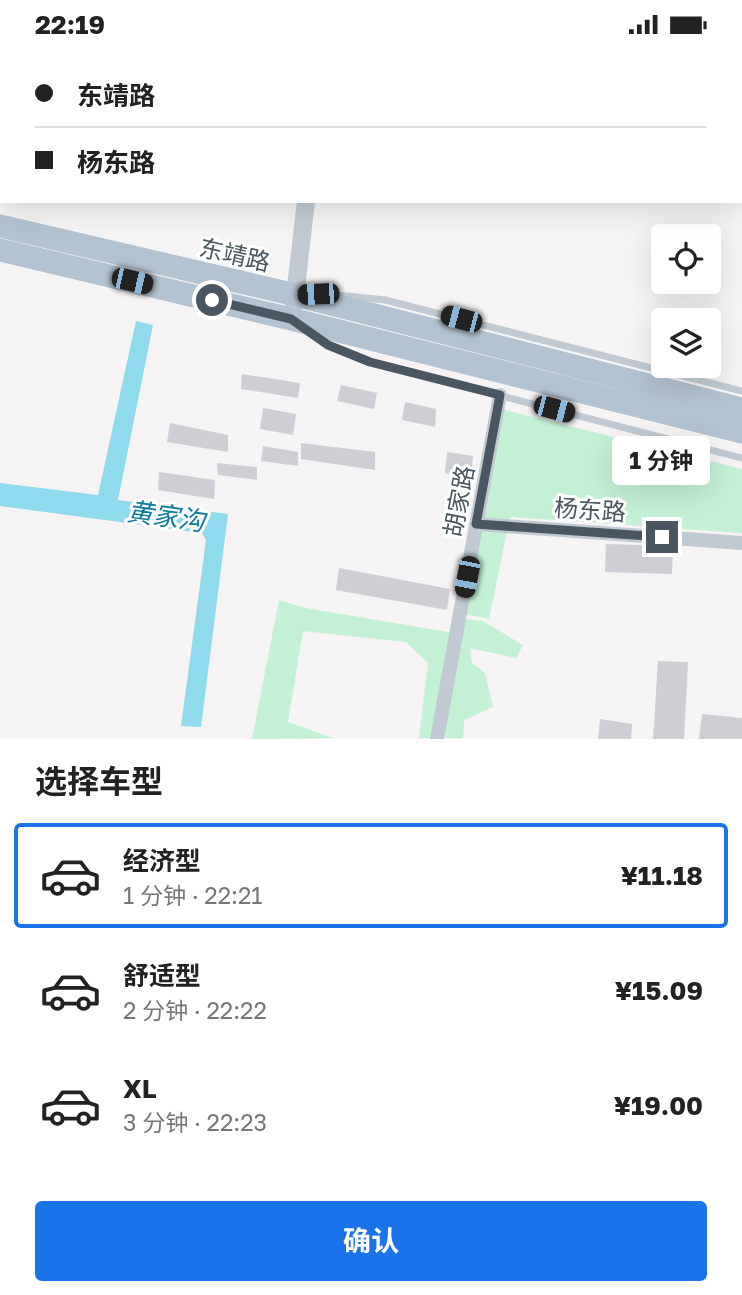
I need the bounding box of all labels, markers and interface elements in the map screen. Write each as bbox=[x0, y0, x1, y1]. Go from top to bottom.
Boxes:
text: 22:19 bbox=[35, 9, 105, 40]
text: 东靖路 bbox=[77, 80, 155, 111]
text: 杨东路 bbox=[77, 147, 155, 178]
map controls bbox=[651, 224, 721, 378]
button: locate bbox=[651, 224, 721, 294]
street label: 东靖路 bbox=[197, 232, 273, 276]
car bbox=[110, 266, 155, 296]
car bbox=[297, 283, 340, 305]
route start bbox=[196, 284, 228, 316]
car bbox=[438, 303, 485, 335]
button: layers bbox=[651, 308, 721, 378]
car bbox=[531, 393, 578, 425]
callout: 1 分钟 bbox=[613, 435, 711, 484]
text: 1 分钟 bbox=[629, 446, 693, 474]
street label: 胡家路 bbox=[437, 463, 479, 539]
street label: 杨东路 bbox=[553, 492, 627, 526]
water label: 黄家沟 bbox=[125, 495, 210, 537]
route end bbox=[646, 521, 678, 553]
car bbox=[453, 554, 482, 600]
text: 选择车型 bbox=[35, 762, 163, 800]
icon: car bbox=[39, 844, 102, 907]
text: 经济型 bbox=[123, 845, 201, 876]
text: ¥11.18 bbox=[621, 860, 703, 891]
text: 1 分钟 · 22:21 bbox=[123, 881, 262, 909]
icon: car bbox=[39, 959, 102, 1022]
text: 舒适型 bbox=[123, 960, 201, 991]
text: ¥15.09 bbox=[615, 975, 703, 1006]
text: 2 分钟 · 22:22 bbox=[123, 996, 267, 1024]
text: XL bbox=[123, 1073, 157, 1104]
icon: car bbox=[39, 1074, 102, 1137]
text: ¥19.00 bbox=[614, 1090, 703, 1121]
text: 3 分钟 · 22:23 bbox=[123, 1108, 267, 1136]
button: 确认 bbox=[35, 1201, 707, 1281]

